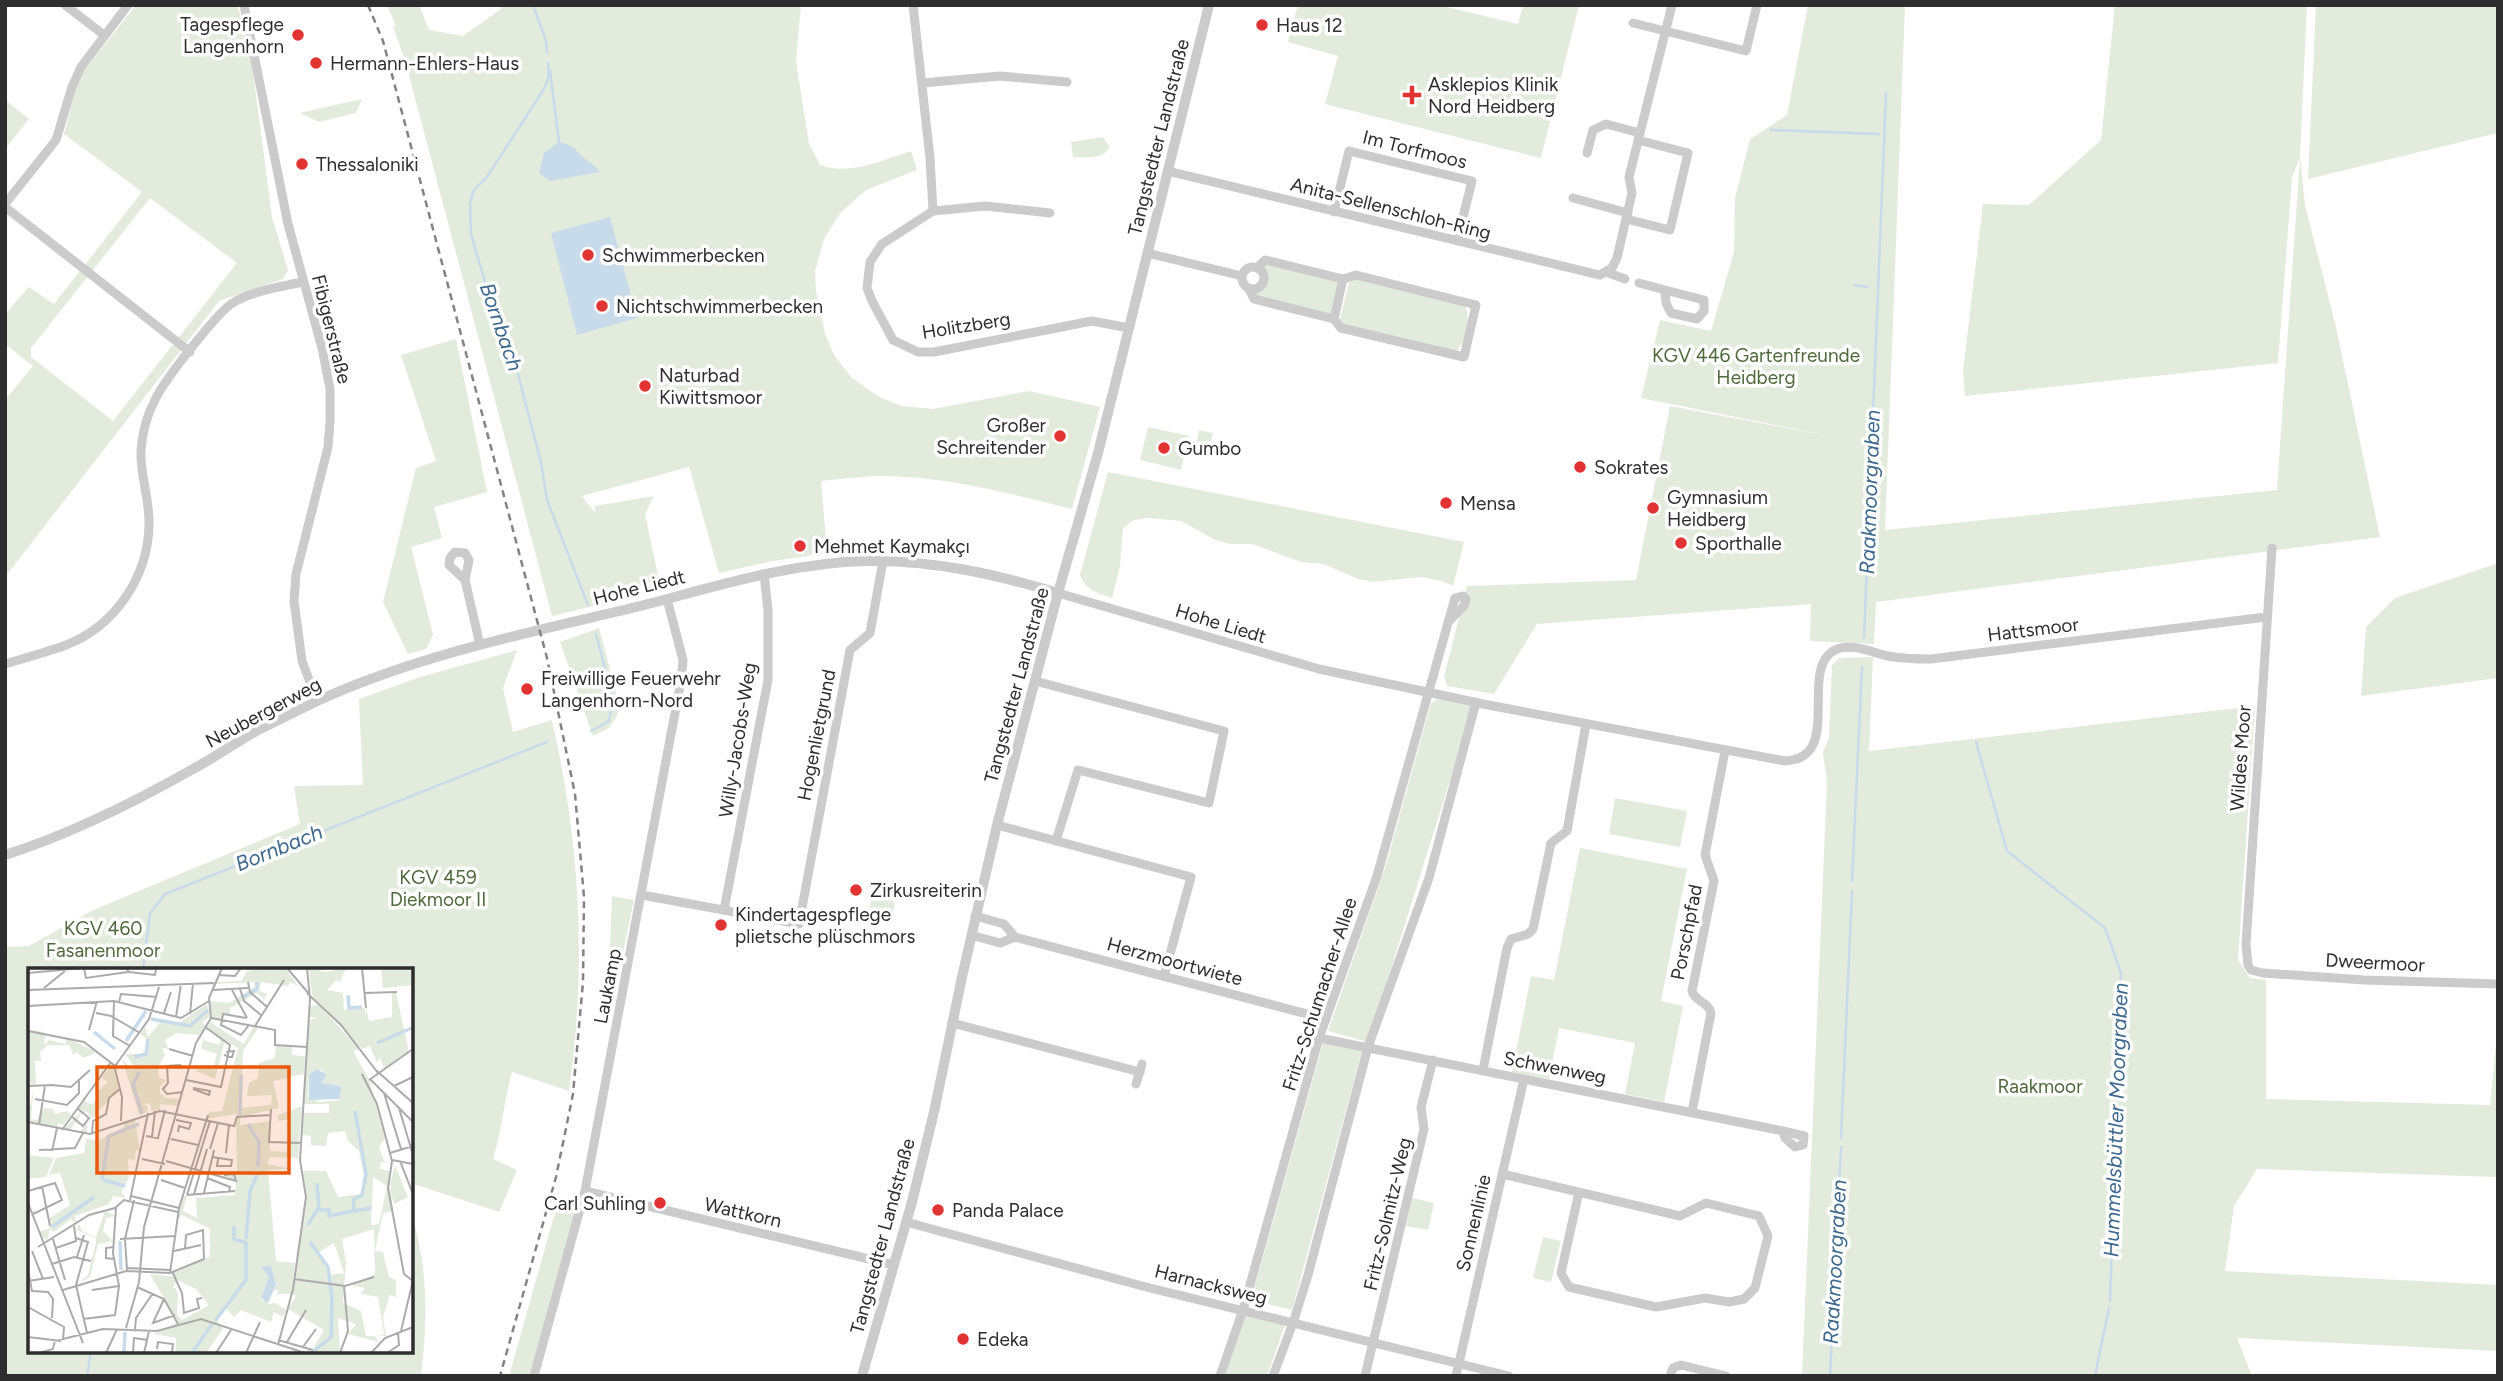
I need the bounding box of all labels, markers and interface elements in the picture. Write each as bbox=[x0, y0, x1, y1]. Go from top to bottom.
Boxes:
place label: Tagespflege Langenhorn bbox=[180, 13, 284, 58]
place label: Haus 12 bbox=[1276, 14, 1343, 37]
marker: Haus 12 bbox=[1254, 17, 1270, 33]
marker: Tagespflege Langenhorn bbox=[290, 27, 306, 43]
street label: Tangstedter Landstraße bbox=[1123, 37, 1194, 238]
place label: Hermann-Ehlers-Haus bbox=[330, 52, 519, 75]
marker: Hermann-Ehlers-Haus bbox=[308, 55, 324, 71]
place label: Asklepios Klinik Nord Heidberg bbox=[1428, 73, 1559, 118]
marker: Asklepios Klinik Nord Heidberg bbox=[1402, 85, 1422, 105]
street label: Im Torfmoos bbox=[1360, 125, 1470, 174]
place label: Thessaloniki bbox=[316, 153, 419, 176]
marker: Thessaloniki bbox=[294, 156, 310, 172]
street label: Anita-Sellenschloh-Ring bbox=[1288, 172, 1493, 245]
place label: Schwimmerbecken bbox=[602, 244, 765, 267]
marker: Schwimmerbecken bbox=[580, 247, 596, 263]
street label: Fibigerstraße bbox=[307, 272, 356, 386]
water label: Bornbach bbox=[475, 279, 528, 375]
place label: Nichtschwimmerbecken bbox=[616, 295, 823, 318]
marker: Nichtschwimmerbecken bbox=[594, 298, 610, 314]
street label: Holitzberg bbox=[920, 307, 1012, 344]
park label: KGV 446 Gartenfreunde Heidberg bbox=[1652, 344, 1860, 389]
place label: Naturbad Kiwittsmoor bbox=[659, 364, 763, 409]
marker: Naturbad Kiwittsmoor bbox=[637, 378, 653, 394]
water label: Raakmoorgraben bbox=[1854, 409, 1885, 575]
place label: Großer Schreitender bbox=[936, 414, 1047, 459]
marker: Großer Schreitender bbox=[1052, 428, 1068, 444]
place label: Gumbo bbox=[1178, 437, 1241, 460]
marker: Gumbo bbox=[1156, 440, 1172, 456]
place label: Sokrates bbox=[1594, 456, 1669, 479]
marker: Sokrates bbox=[1572, 459, 1588, 475]
place label: Gymnasium Heidberg bbox=[1667, 486, 1768, 531]
place label: Mensa bbox=[1460, 492, 1516, 515]
marker: Mensa bbox=[1438, 495, 1454, 511]
marker: Gymnasium Heidberg bbox=[1645, 500, 1661, 516]
place label: Sporthalle bbox=[1695, 532, 1782, 555]
place label: Mehmet Kaymakçı bbox=[814, 535, 970, 558]
marker: Sporthalle bbox=[1673, 535, 1689, 551]
marker: Mehmet Kaymakçı bbox=[792, 538, 808, 554]
street label: Hohe Liedt bbox=[591, 565, 687, 610]
street label: Tangstedter Landstraße bbox=[979, 585, 1054, 785]
street label: Hohe Liedt bbox=[1173, 599, 1269, 648]
street label: Hattsmoor bbox=[1986, 612, 2081, 647]
street label: Willy-Jacobs-Weg bbox=[714, 661, 761, 819]
place label: Freiwillige Feuerwehr Langenhorn-Nord bbox=[541, 667, 721, 712]
street label: Hogenlietgrund bbox=[792, 667, 841, 803]
street label: Neubergerweg bbox=[201, 672, 325, 753]
marker: Freiwillige Feuerwehr Langenhorn-Nord bbox=[519, 681, 535, 697]
street label: Wildes Moor bbox=[2225, 704, 2256, 812]
water label: Bornbach bbox=[232, 819, 326, 876]
park label: KGV 459 Diekmoor II bbox=[390, 866, 486, 911]
place label: Zirkusreiterin bbox=[870, 879, 982, 902]
marker: Zirkusreiterin bbox=[848, 882, 864, 898]
street label: Porschpfad bbox=[1666, 882, 1707, 982]
street label: Fritz-Schumacher-Allee bbox=[1277, 895, 1362, 1094]
place label: Kindertagespflege plietsche plüschmors bbox=[735, 903, 916, 948]
park label: KGV 460 Fasanenmoor bbox=[46, 917, 161, 962]
marker: Kindertagespflege plietsche plüschmors bbox=[713, 917, 729, 933]
street label: Herzmoortwiete bbox=[1105, 932, 1245, 991]
street label: Laukamp bbox=[589, 946, 626, 1026]
street label: Dweermoor bbox=[2325, 948, 2426, 977]
inset map bbox=[28, 968, 413, 1353]
water label: Hummelsbüttler Moorgraben bbox=[2098, 982, 2133, 1258]
street label: Schwenweg bbox=[1502, 1046, 1608, 1089]
park label: Raakmoor bbox=[1997, 1075, 2083, 1098]
street label: Fritz-Solmitz-Weg bbox=[1359, 1135, 1416, 1293]
street label: Tangstedter Landstraße bbox=[845, 1136, 920, 1336]
street label: Sonnenlinie bbox=[1451, 1172, 1496, 1274]
water label: Raakmoorgraben bbox=[1818, 1179, 1851, 1345]
place label: Carl Suhling bbox=[544, 1192, 646, 1215]
street label: Wattkorn bbox=[702, 1192, 784, 1233]
marker: Carl Suhling bbox=[652, 1195, 668, 1211]
place label: Panda Palace bbox=[952, 1199, 1064, 1222]
marker: Panda Palace bbox=[930, 1202, 946, 1218]
street label: Harnacksweg bbox=[1152, 1259, 1270, 1310]
place label: Edeka bbox=[977, 1328, 1028, 1351]
marker: Edeka bbox=[955, 1331, 971, 1347]

